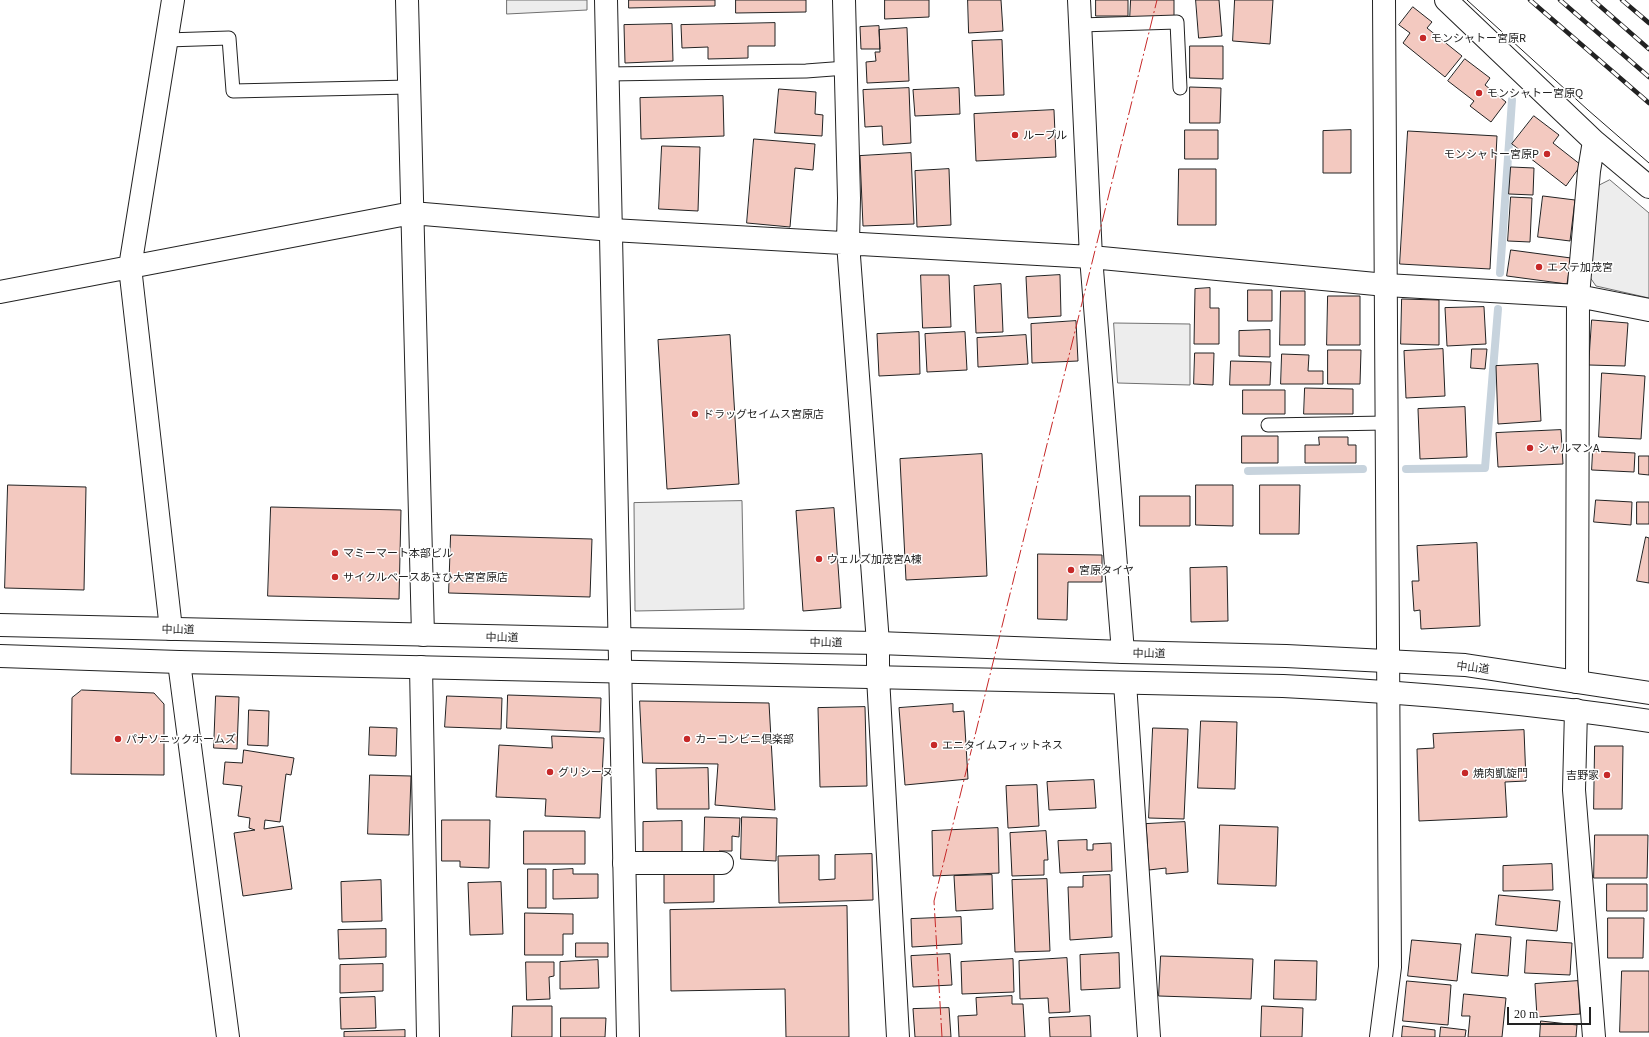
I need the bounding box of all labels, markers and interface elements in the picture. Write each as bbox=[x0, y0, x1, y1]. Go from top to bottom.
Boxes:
place label: モンシャトー宮原R bbox=[1431, 31, 1526, 45]
marker: モンシャトー宮原R bbox=[1418, 33, 1428, 43]
place label: モンシャトー宮原Q bbox=[1487, 86, 1583, 100]
marker: モンシャトー宮原Q bbox=[1474, 88, 1484, 98]
place label: ルーブル bbox=[1023, 128, 1067, 142]
marker: ルーブル bbox=[1010, 130, 1020, 140]
place label: モンシャトー宮原P bbox=[1444, 147, 1539, 161]
marker: モンシャトー宮原P bbox=[1542, 149, 1552, 159]
place label: エステ加茂宮 bbox=[1547, 260, 1613, 274]
marker: エステ加茂宮 bbox=[1534, 262, 1544, 272]
place label: ドラッグセイムス宮原店 bbox=[703, 407, 824, 421]
marker: ドラッグセイムス宮原店 bbox=[690, 409, 700, 419]
place label: シャルマンA bbox=[1538, 441, 1600, 455]
marker: シャルマンA bbox=[1525, 443, 1535, 453]
place label: マミーマート本部ビル bbox=[343, 546, 453, 560]
marker: マミーマート本部ビル bbox=[330, 548, 340, 558]
place label: ウェルズ加茂宮A棟 bbox=[827, 552, 922, 566]
marker: ウェルズ加茂宮A棟 bbox=[814, 554, 824, 564]
place label: 宮原タイヤ bbox=[1079, 563, 1134, 577]
marker: 宮原タイヤ bbox=[1066, 565, 1076, 575]
place label: サイクルベースあさひ大宮宮原店 bbox=[343, 570, 508, 584]
marker: サイクルベースあさひ大宮宮原店 bbox=[330, 572, 340, 582]
street label: 中山道 bbox=[161, 622, 195, 636]
street label: 中山道 bbox=[485, 630, 519, 644]
street label: 中山道 bbox=[809, 635, 843, 649]
street label: 中山道 bbox=[1132, 646, 1166, 660]
street label: 中山道 bbox=[1456, 658, 1490, 676]
place label: パナソニックホームズ bbox=[126, 732, 236, 746]
place label: カーコンビニ倶楽部 bbox=[695, 732, 794, 746]
marker: パナソニックホームズ bbox=[113, 734, 123, 744]
marker: カーコンビニ倶楽部 bbox=[682, 734, 692, 744]
place label: エニタイムフィットネス bbox=[942, 738, 1063, 752]
marker: エニタイムフィットネス bbox=[929, 740, 939, 750]
place label: グリシーヌ bbox=[558, 765, 613, 779]
place label: 焼肉凱旋門 bbox=[1473, 766, 1528, 780]
marker: グリシーヌ bbox=[545, 767, 555, 777]
marker: 焼肉凱旋門 bbox=[1460, 768, 1470, 778]
place label: 吉野家 bbox=[1566, 768, 1599, 782]
marker: 吉野家 bbox=[1602, 770, 1612, 780]
scale bar bbox=[1509, 999, 1593, 1025]
text: 20 m bbox=[1514, 1007, 1538, 1021]

